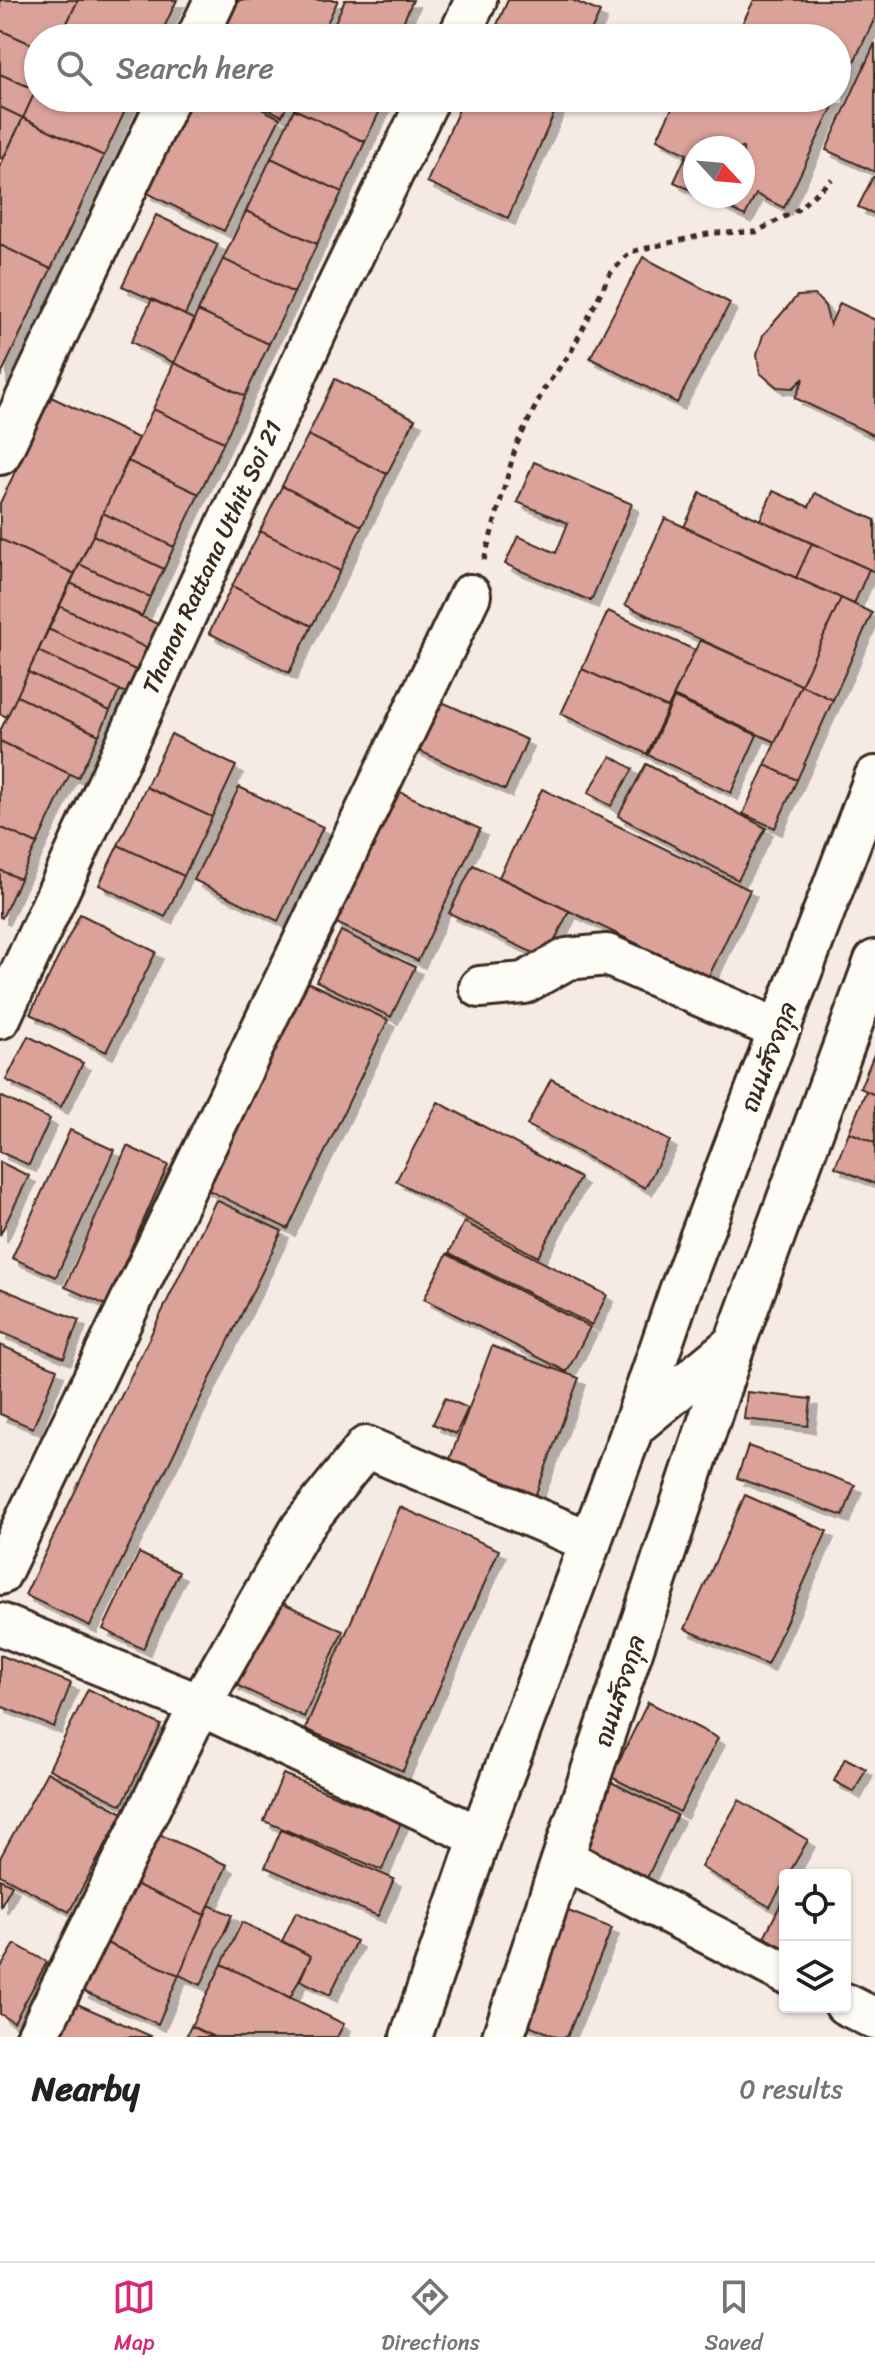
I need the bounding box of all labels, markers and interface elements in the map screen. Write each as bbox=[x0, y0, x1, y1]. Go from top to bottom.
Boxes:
search box bbox=[24, 24, 851, 112]
text: Search here bbox=[116, 41, 274, 95]
icon: search bbox=[52, 46, 96, 90]
north arrow bbox=[683, 136, 755, 208]
street label: Thanon Rattana Uthit Soi 21 bbox=[130, 413, 294, 701]
street label: ถนนสัจจกุล bbox=[729, 995, 809, 1119]
street label: ถนนสัจจกุล bbox=[582, 1630, 658, 1752]
map controls bbox=[779, 1869, 851, 2013]
button: locate bbox=[779, 1869, 851, 1941]
button: layers bbox=[779, 1941, 851, 2013]
text: Nearby bbox=[32, 2059, 140, 2119]
text: 0 results bbox=[739, 2066, 843, 2112]
tab: Map bbox=[112, 2275, 156, 2362]
tab: Directions bbox=[381, 2275, 480, 2362]
tab: Saved bbox=[705, 2275, 763, 2362]

